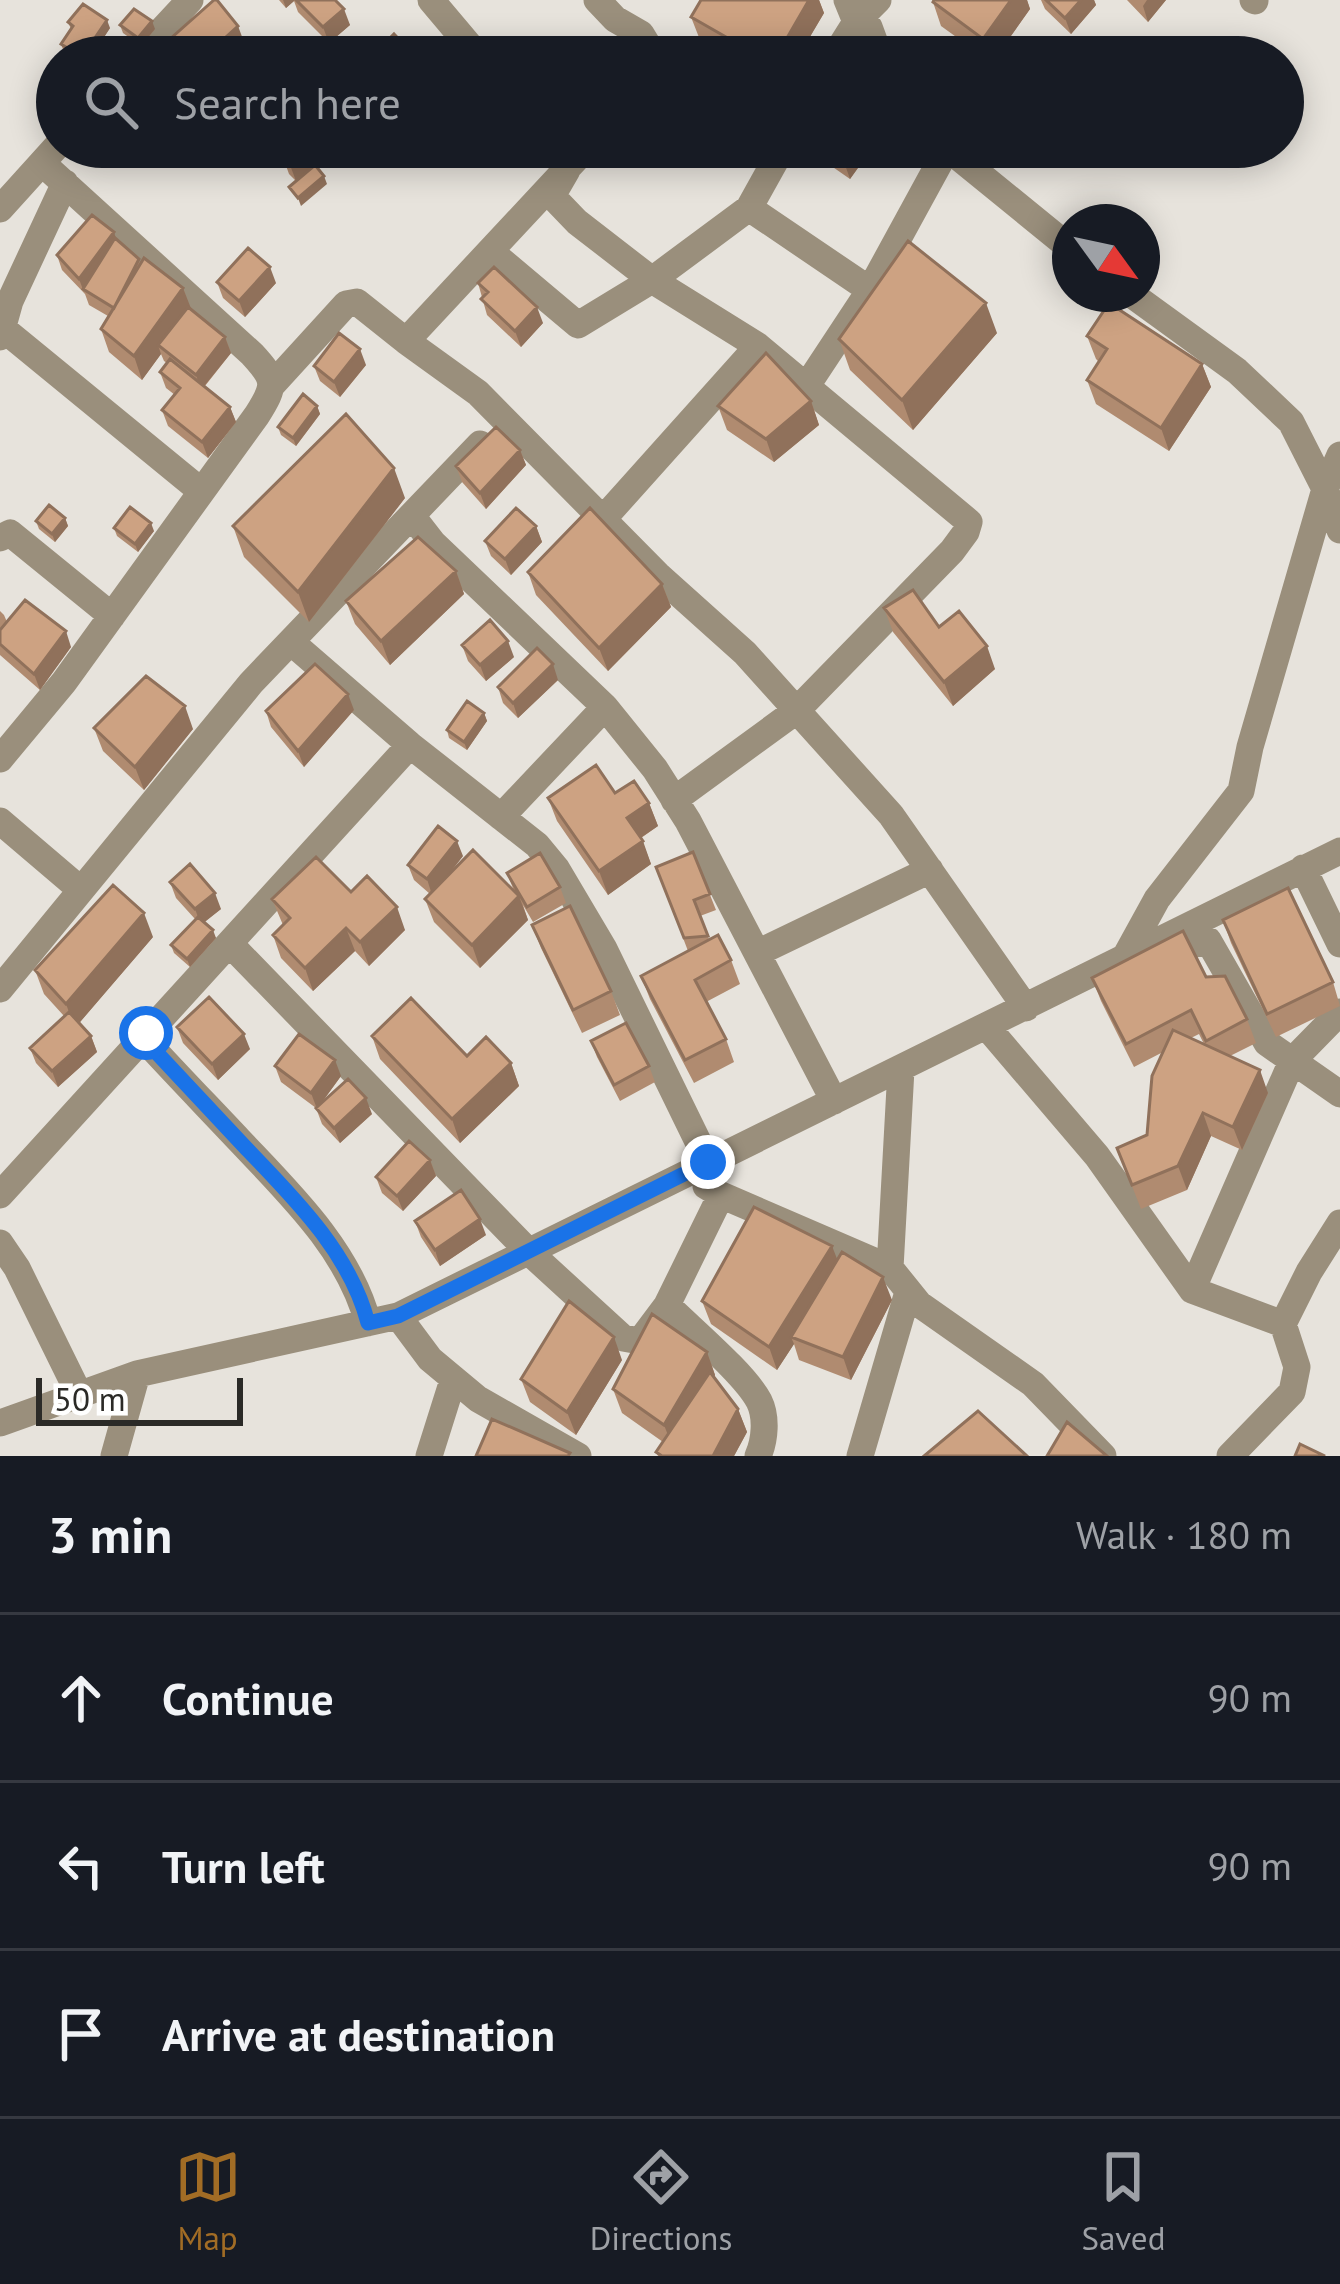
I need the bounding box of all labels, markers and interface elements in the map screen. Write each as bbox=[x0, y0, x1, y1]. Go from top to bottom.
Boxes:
search box bbox=[36, 36, 1304, 168]
icon: search bbox=[78, 69, 144, 135]
text: Search here bbox=[174, 73, 401, 131]
north arrow bbox=[1052, 204, 1160, 312]
route start bbox=[119, 1006, 173, 1060]
route end bbox=[681, 1135, 735, 1189]
scale bar bbox=[36, 1372, 243, 1425]
text: 50 m bbox=[54, 1377, 126, 1420]
text: 3 min bbox=[48, 1501, 172, 1567]
text: Walk · 180 m bbox=[1076, 1509, 1292, 1560]
icon: ahead bbox=[48, 1665, 114, 1731]
text: Continue bbox=[162, 1669, 334, 1727]
text: 90 m bbox=[1207, 1672, 1292, 1723]
icon: left bbox=[48, 1833, 114, 1899]
text: Turn left bbox=[162, 1837, 325, 1895]
text: 90 m bbox=[1207, 1840, 1292, 1891]
icon: arrive bbox=[48, 2001, 114, 2067]
text: Arrive at destination bbox=[162, 2005, 555, 2063]
tab: Map bbox=[175, 2144, 241, 2259]
tab: Directions bbox=[590, 2144, 732, 2259]
tab: Saved bbox=[1081, 2144, 1165, 2259]

